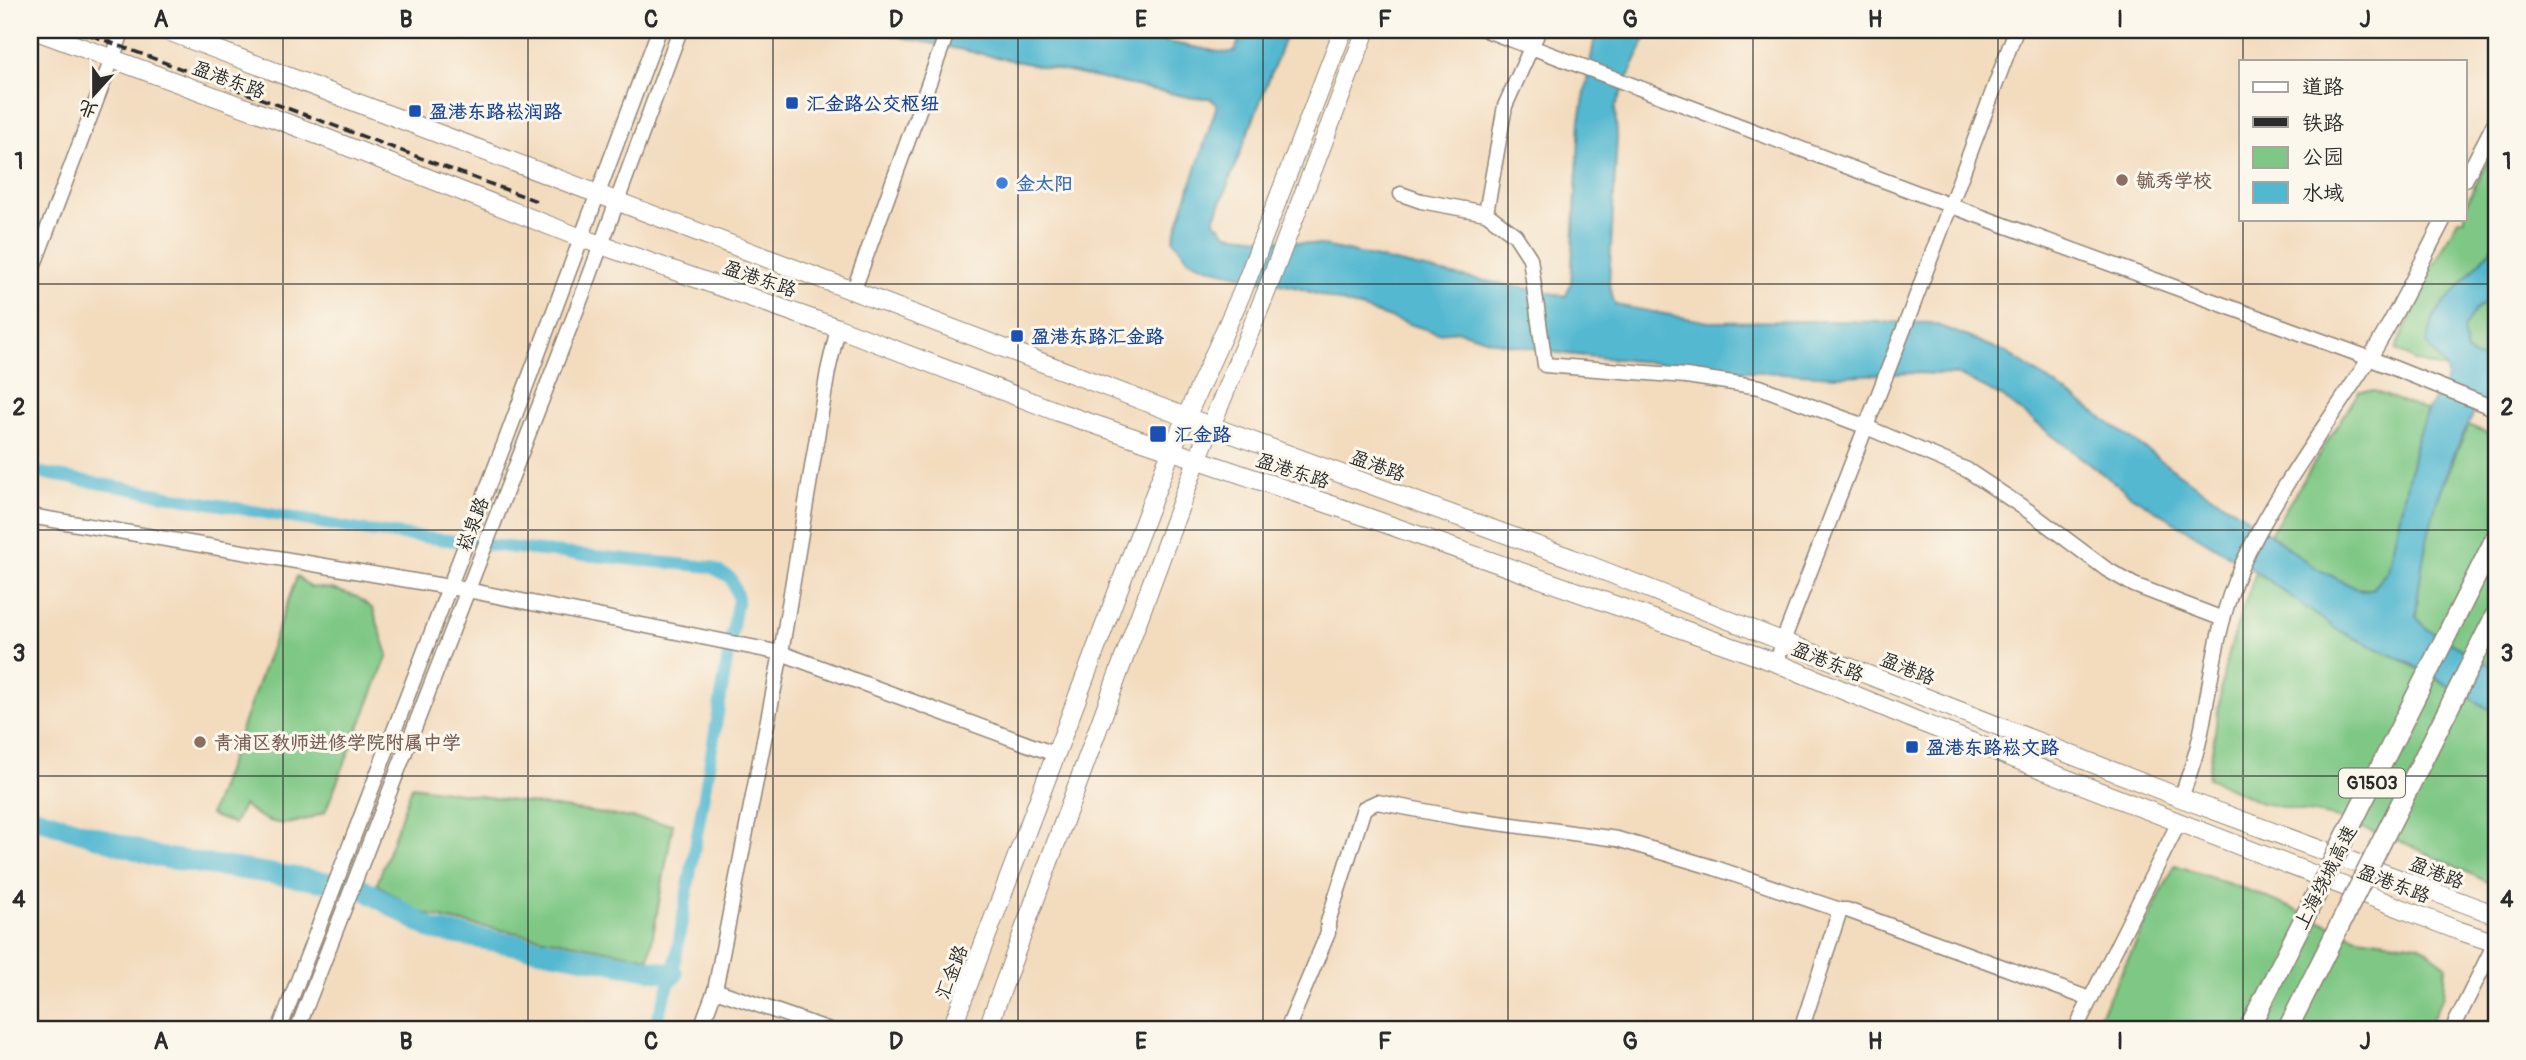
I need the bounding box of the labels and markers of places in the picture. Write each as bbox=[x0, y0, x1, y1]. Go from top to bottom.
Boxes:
place label: 汇金路公交枢纽 bbox=[806, 92, 939, 116]
marker: 汇金路公交枢纽 bbox=[784, 95, 800, 111]
place label: 盈港东路崧润路 bbox=[429, 100, 562, 124]
marker: 盈港东路崧润路 bbox=[407, 103, 423, 119]
place label: 毓秀学校 bbox=[2136, 169, 2212, 193]
place label: 金太阳 bbox=[1016, 172, 1073, 196]
marker: 毓秀学校 bbox=[2114, 172, 2130, 188]
marker: 金太阳 bbox=[994, 175, 1010, 191]
place label: 盈港东路汇金路 bbox=[1031, 325, 1164, 349]
marker: 盈港东路汇金路 bbox=[1009, 328, 1025, 344]
place label: 汇金路 bbox=[1174, 423, 1231, 447]
marker: 汇金路 bbox=[1148, 424, 1168, 444]
place label: 青浦区教师进修学院附属中学 bbox=[214, 731, 461, 755]
marker: 青浦区教师进修学院附属中学 bbox=[192, 734, 208, 750]
place label: 盈港东路崧文路 bbox=[1926, 736, 2059, 760]
marker: 盈港东路崧文路 bbox=[1904, 739, 1920, 755]

